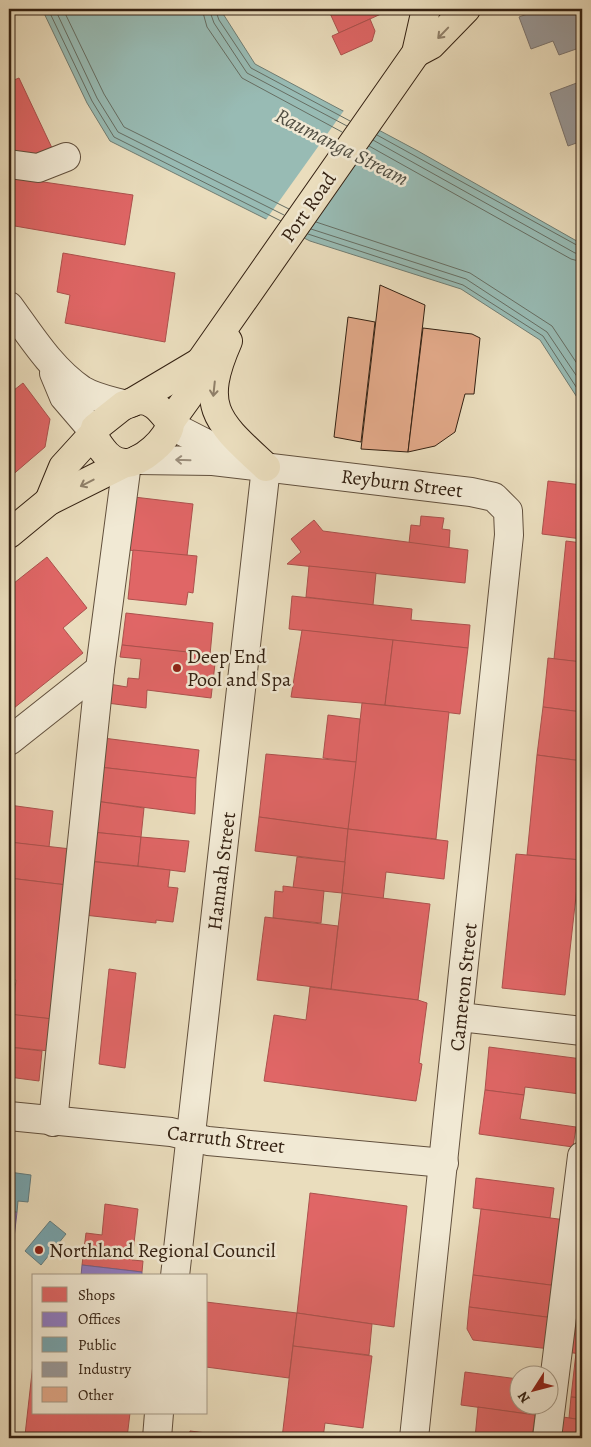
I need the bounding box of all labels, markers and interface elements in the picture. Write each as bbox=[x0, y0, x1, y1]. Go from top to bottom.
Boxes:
one-way arrow bbox=[437, 27, 449, 40]
water label: Raumanga Stream bbox=[271, 101, 413, 193]
street label: Port Road bbox=[274, 167, 343, 248]
one-way arrow bbox=[209, 380, 219, 396]
one-way arrow bbox=[175, 455, 191, 465]
street label: Reyburn Street bbox=[340, 463, 465, 504]
one-way arrow bbox=[80, 478, 95, 488]
place label: Deep End Pool and Spa bbox=[187, 643, 292, 693]
marker: Deep End Pool and Spa bbox=[171, 662, 183, 674]
street label: Hannah Street bbox=[201, 810, 242, 932]
street label: Cameron Street bbox=[443, 921, 484, 1053]
street label: Carruth Street bbox=[166, 1119, 287, 1160]
place label: Northland Regional Council bbox=[49, 1237, 276, 1264]
marker: Northland Regional Council bbox=[33, 1244, 45, 1256]
legend bbox=[32, 1274, 208, 1414]
text: Shops bbox=[78, 1285, 115, 1305]
text: Offices bbox=[78, 1309, 121, 1329]
text: Public bbox=[78, 1335, 116, 1355]
text: Industry bbox=[78, 1359, 132, 1379]
north arrow bbox=[508, 1364, 558, 1414]
text: Other bbox=[78, 1385, 114, 1405]
text: N bbox=[513, 1388, 535, 1407]

